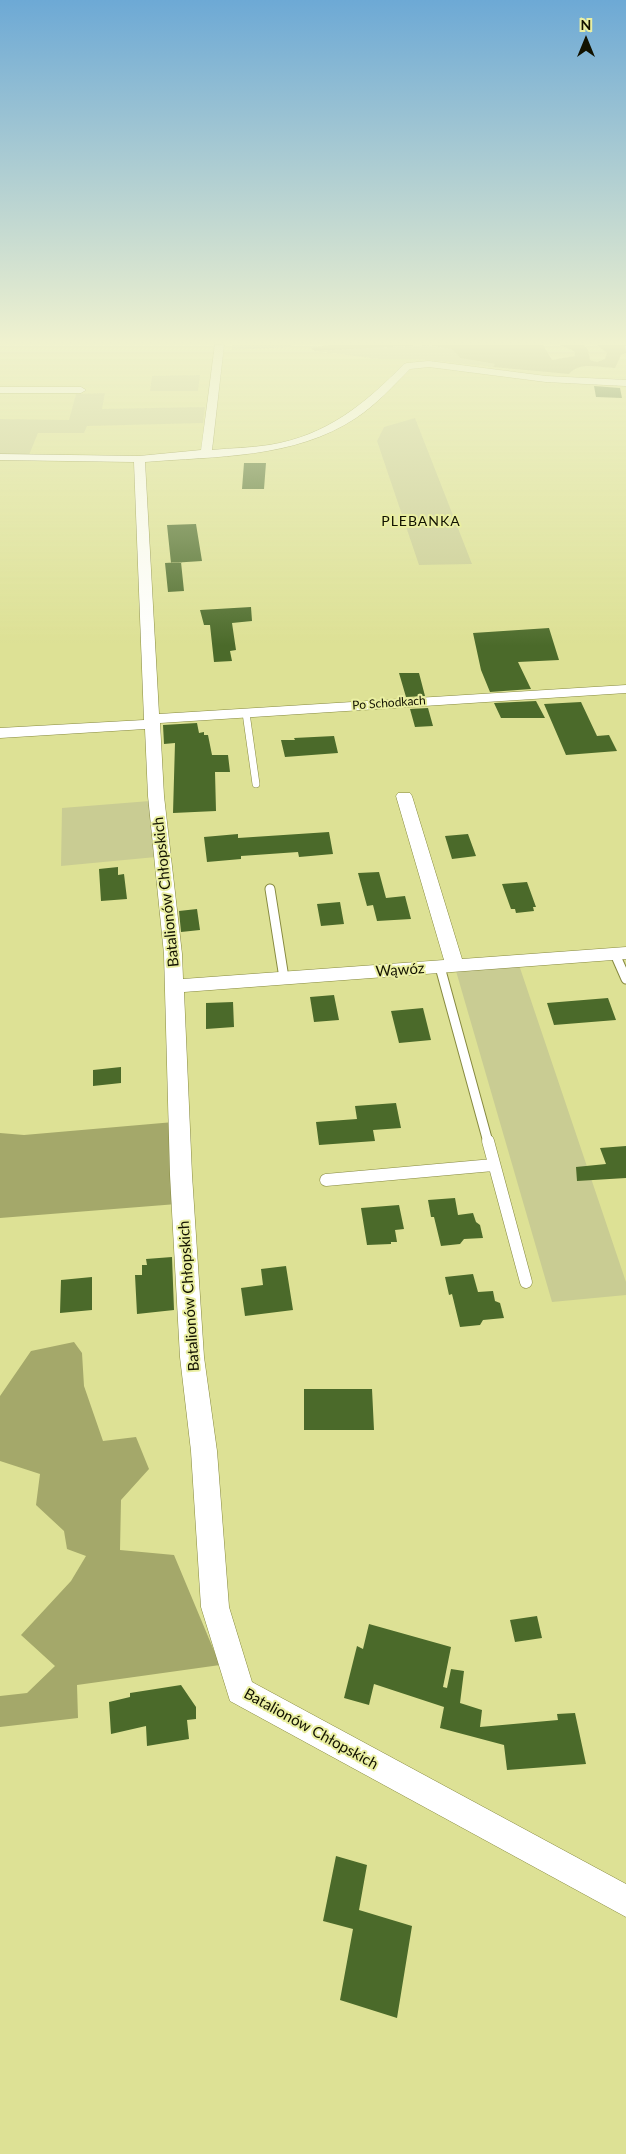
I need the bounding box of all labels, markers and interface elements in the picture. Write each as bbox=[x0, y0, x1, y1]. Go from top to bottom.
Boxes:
north arrow bbox=[561, 15, 611, 65]
text: N bbox=[581, 16, 591, 33]
district label: PLEBANKA bbox=[380, 513, 462, 529]
street label: Po Schodkach bbox=[352, 693, 426, 713]
street label: Batalionów Chłopskich bbox=[149, 816, 183, 968]
street label: Wąwóz bbox=[375, 959, 425, 981]
street label: Batalionów Chłopskich bbox=[175, 1220, 203, 1372]
street label: Batalionów Chłopskich bbox=[241, 1685, 381, 1773]

